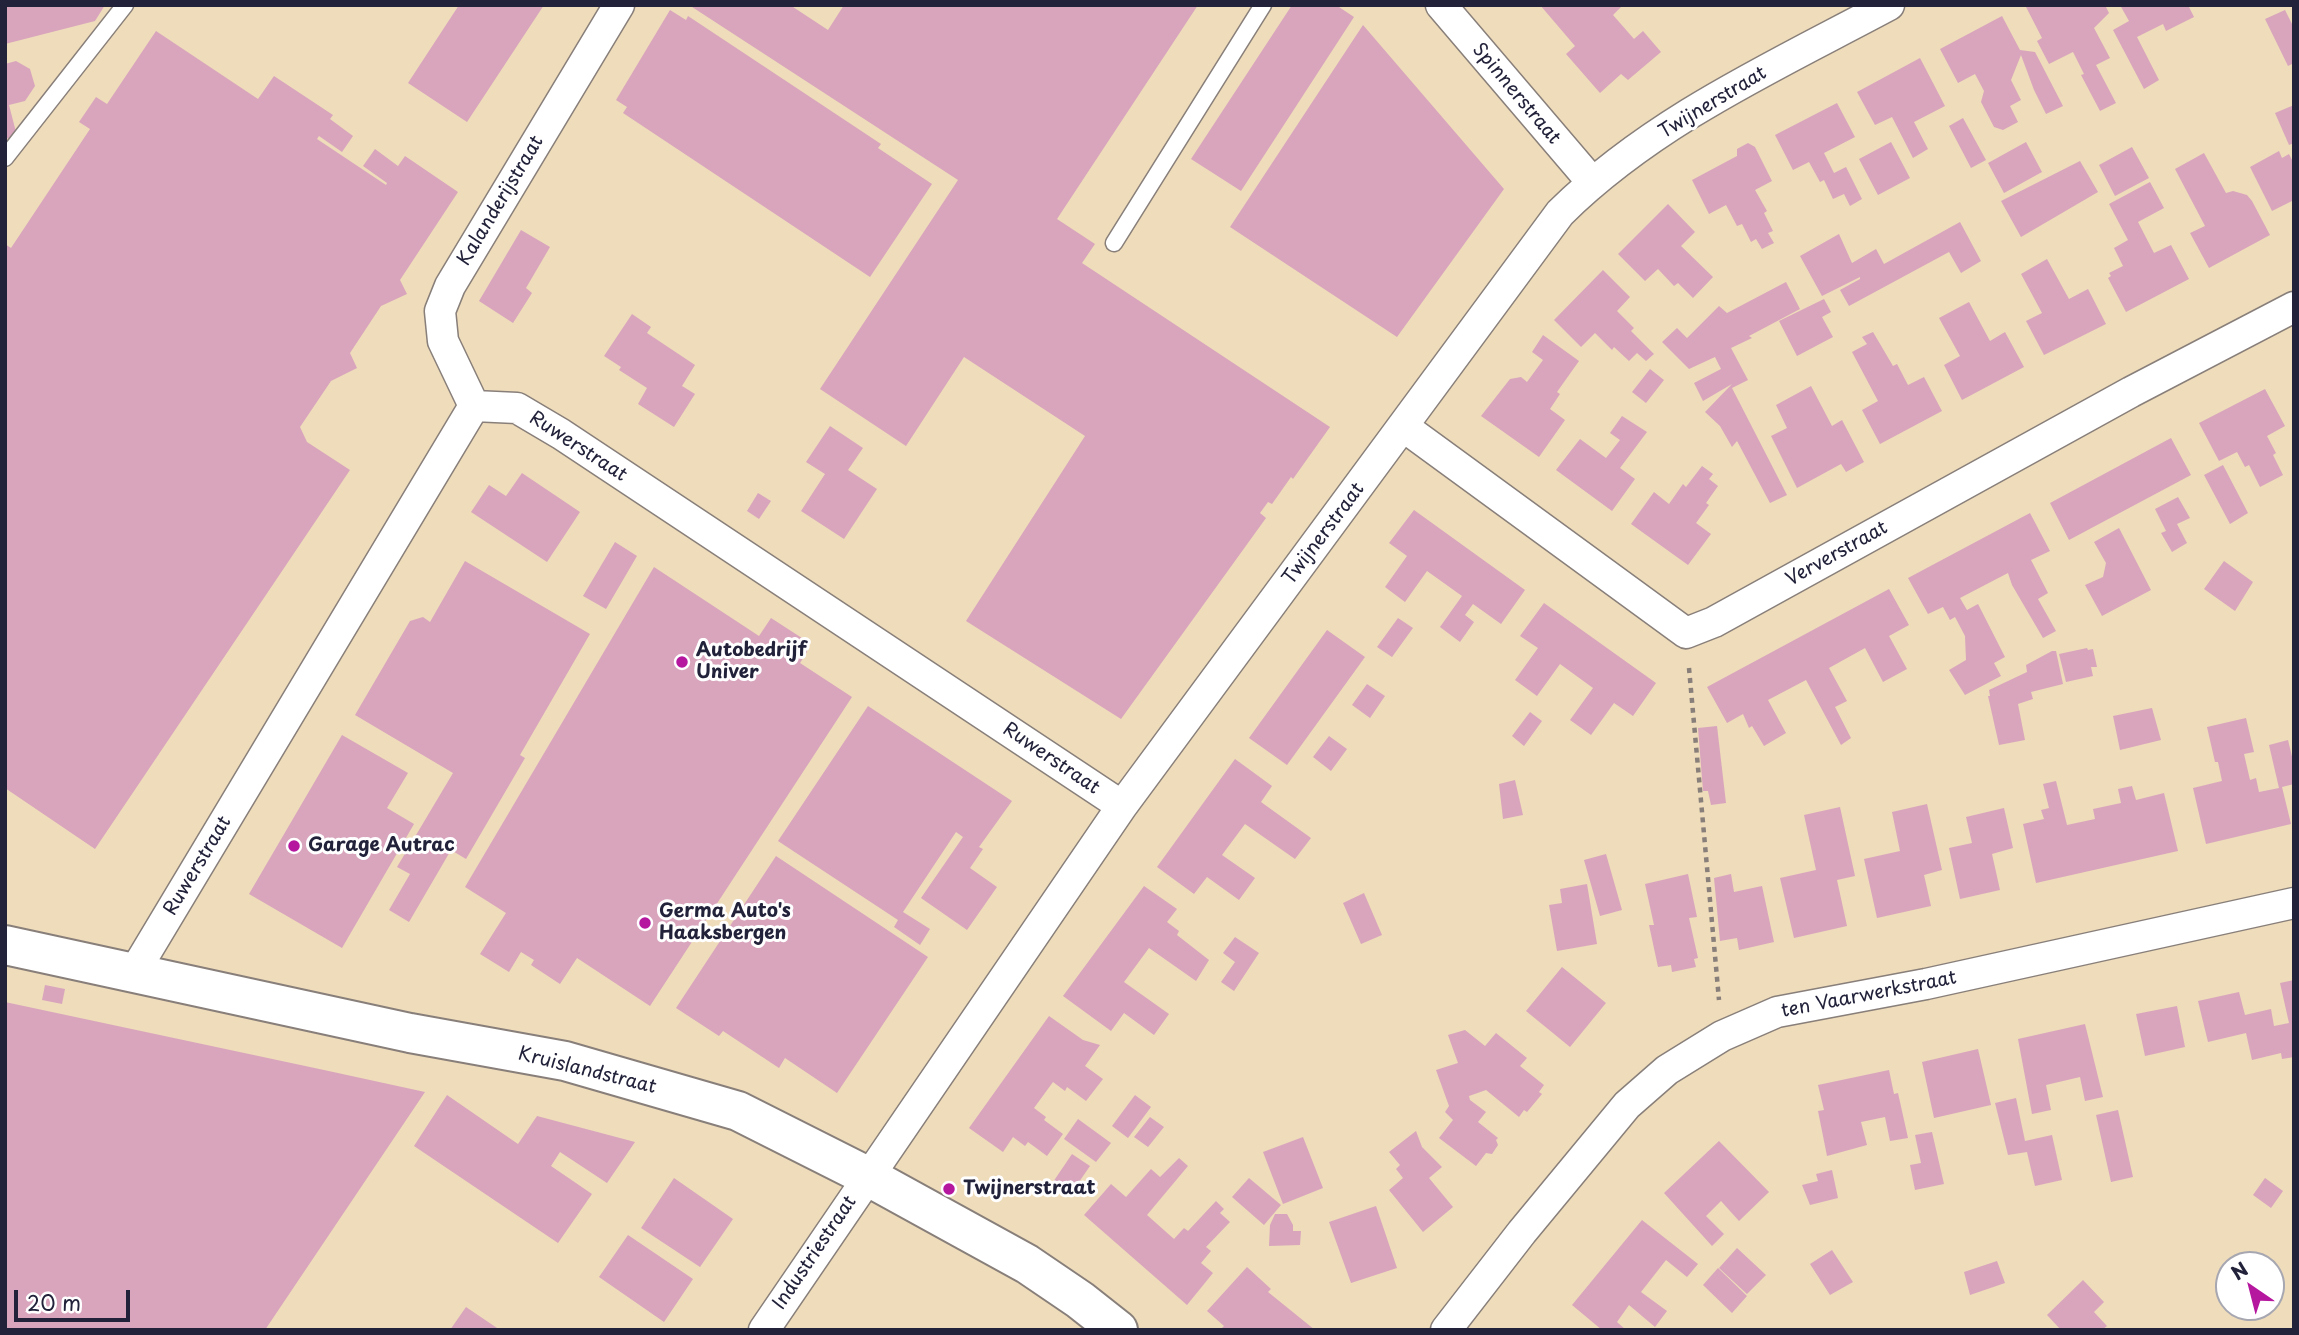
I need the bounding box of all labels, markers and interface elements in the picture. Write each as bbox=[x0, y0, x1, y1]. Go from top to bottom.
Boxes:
street label: Spinnerstraat bbox=[1467, 39, 1565, 149]
street label: Twijnerstraat bbox=[1655, 62, 1771, 144]
street label: Kalanderijstraat bbox=[453, 132, 549, 270]
street label: Ruwerstraat bbox=[525, 407, 631, 487]
street label: Twijnerstraat bbox=[1278, 479, 1370, 589]
street label: Ververstraat bbox=[1782, 517, 1892, 591]
place label: Autobedrijf Univer bbox=[696, 640, 807, 684]
marker: Autobedrijf Univer bbox=[674, 654, 690, 670]
street label: Ruwerstraat bbox=[998, 718, 1104, 800]
street label: Ruwerstraat bbox=[159, 812, 237, 920]
place label: Garage Autrac bbox=[308, 835, 455, 857]
marker: Garage Autrac bbox=[286, 838, 302, 854]
place label: Germa Auto's Haaksbergen bbox=[659, 901, 791, 945]
marker: Germa Auto's Haaksbergen bbox=[637, 915, 653, 931]
street label: ten Vaarwerkstraat bbox=[1779, 967, 1959, 1023]
street label: Kruislandstraat bbox=[515, 1043, 659, 1099]
place label: Twijnerstraat bbox=[963, 1178, 1096, 1200]
marker: Twijnerstraat bbox=[941, 1181, 957, 1197]
street label: Industriestraat bbox=[769, 1192, 861, 1314]
north arrow bbox=[2215, 1251, 2285, 1321]
text: N bbox=[2225, 1255, 2253, 1286]
scale bar bbox=[18, 1276, 133, 1320]
text: 20 m bbox=[27, 1286, 81, 1318]

